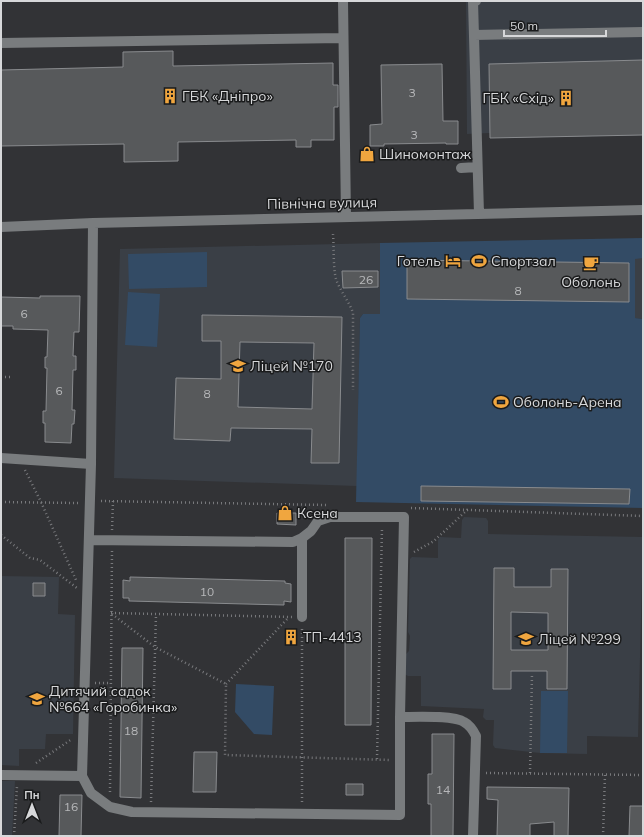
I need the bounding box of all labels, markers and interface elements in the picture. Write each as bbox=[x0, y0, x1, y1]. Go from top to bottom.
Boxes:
scale bar bbox=[504, 12, 606, 38]
text: 50 m bbox=[510, 18, 538, 33]
house number: 3 bbox=[408, 85, 416, 100]
building icon: ГБК «Дніпро» bbox=[161, 87, 179, 105]
place label: ГБК «Дніпро» bbox=[182, 87, 273, 105]
place label: ГБК «Схід» bbox=[482, 89, 554, 107]
building icon: ГБК «Схід» bbox=[557, 89, 575, 107]
house number: 3 bbox=[410, 127, 418, 142]
shop icon: Шиномонтаж bbox=[358, 145, 376, 163]
place label: Шиномонтаж bbox=[379, 145, 472, 163]
street label: Північна вулиця bbox=[267, 193, 377, 213]
place label: Готель bbox=[397, 252, 441, 270]
hotel icon: Готель bbox=[444, 252, 462, 270]
sports icon: Спортзал bbox=[470, 252, 488, 270]
place label: Спортзал bbox=[491, 252, 556, 270]
cafe icon: Оболонь bbox=[582, 254, 600, 272]
house number: 26 bbox=[359, 272, 373, 287]
place label: Оболонь bbox=[561, 273, 621, 291]
house number: 8 bbox=[514, 283, 522, 298]
house number: 6 bbox=[20, 306, 28, 321]
school or university icon: Ліцей №170 bbox=[229, 357, 247, 375]
place label: Ліцей №170 bbox=[250, 357, 333, 375]
house number: 6 bbox=[55, 383, 63, 398]
house number: 8 bbox=[203, 386, 211, 401]
sports icon: Оболонь-Арена bbox=[492, 393, 510, 411]
place label: Оболонь-Арена bbox=[513, 393, 622, 411]
shop icon: Ксена bbox=[276, 504, 294, 522]
place label: Ксена bbox=[297, 504, 338, 522]
house number: 10 bbox=[200, 584, 214, 599]
building icon: ТП-4413 bbox=[282, 628, 300, 646]
place label: ТП-4413 bbox=[303, 628, 362, 646]
school or university icon: Ліцей №299 bbox=[517, 630, 535, 648]
place label: Ліцей №299 bbox=[538, 630, 621, 648]
place label: Дитячий садок №664 «Горобинка» bbox=[49, 682, 177, 716]
school or university icon: Дитячий садок №664 «Горобинка» bbox=[28, 690, 46, 708]
house number: 18 bbox=[124, 723, 138, 738]
house number: 14 bbox=[436, 782, 450, 797]
north arrow bbox=[12, 785, 52, 825]
text: Пн bbox=[24, 788, 40, 802]
house number: 16 bbox=[64, 799, 78, 814]

